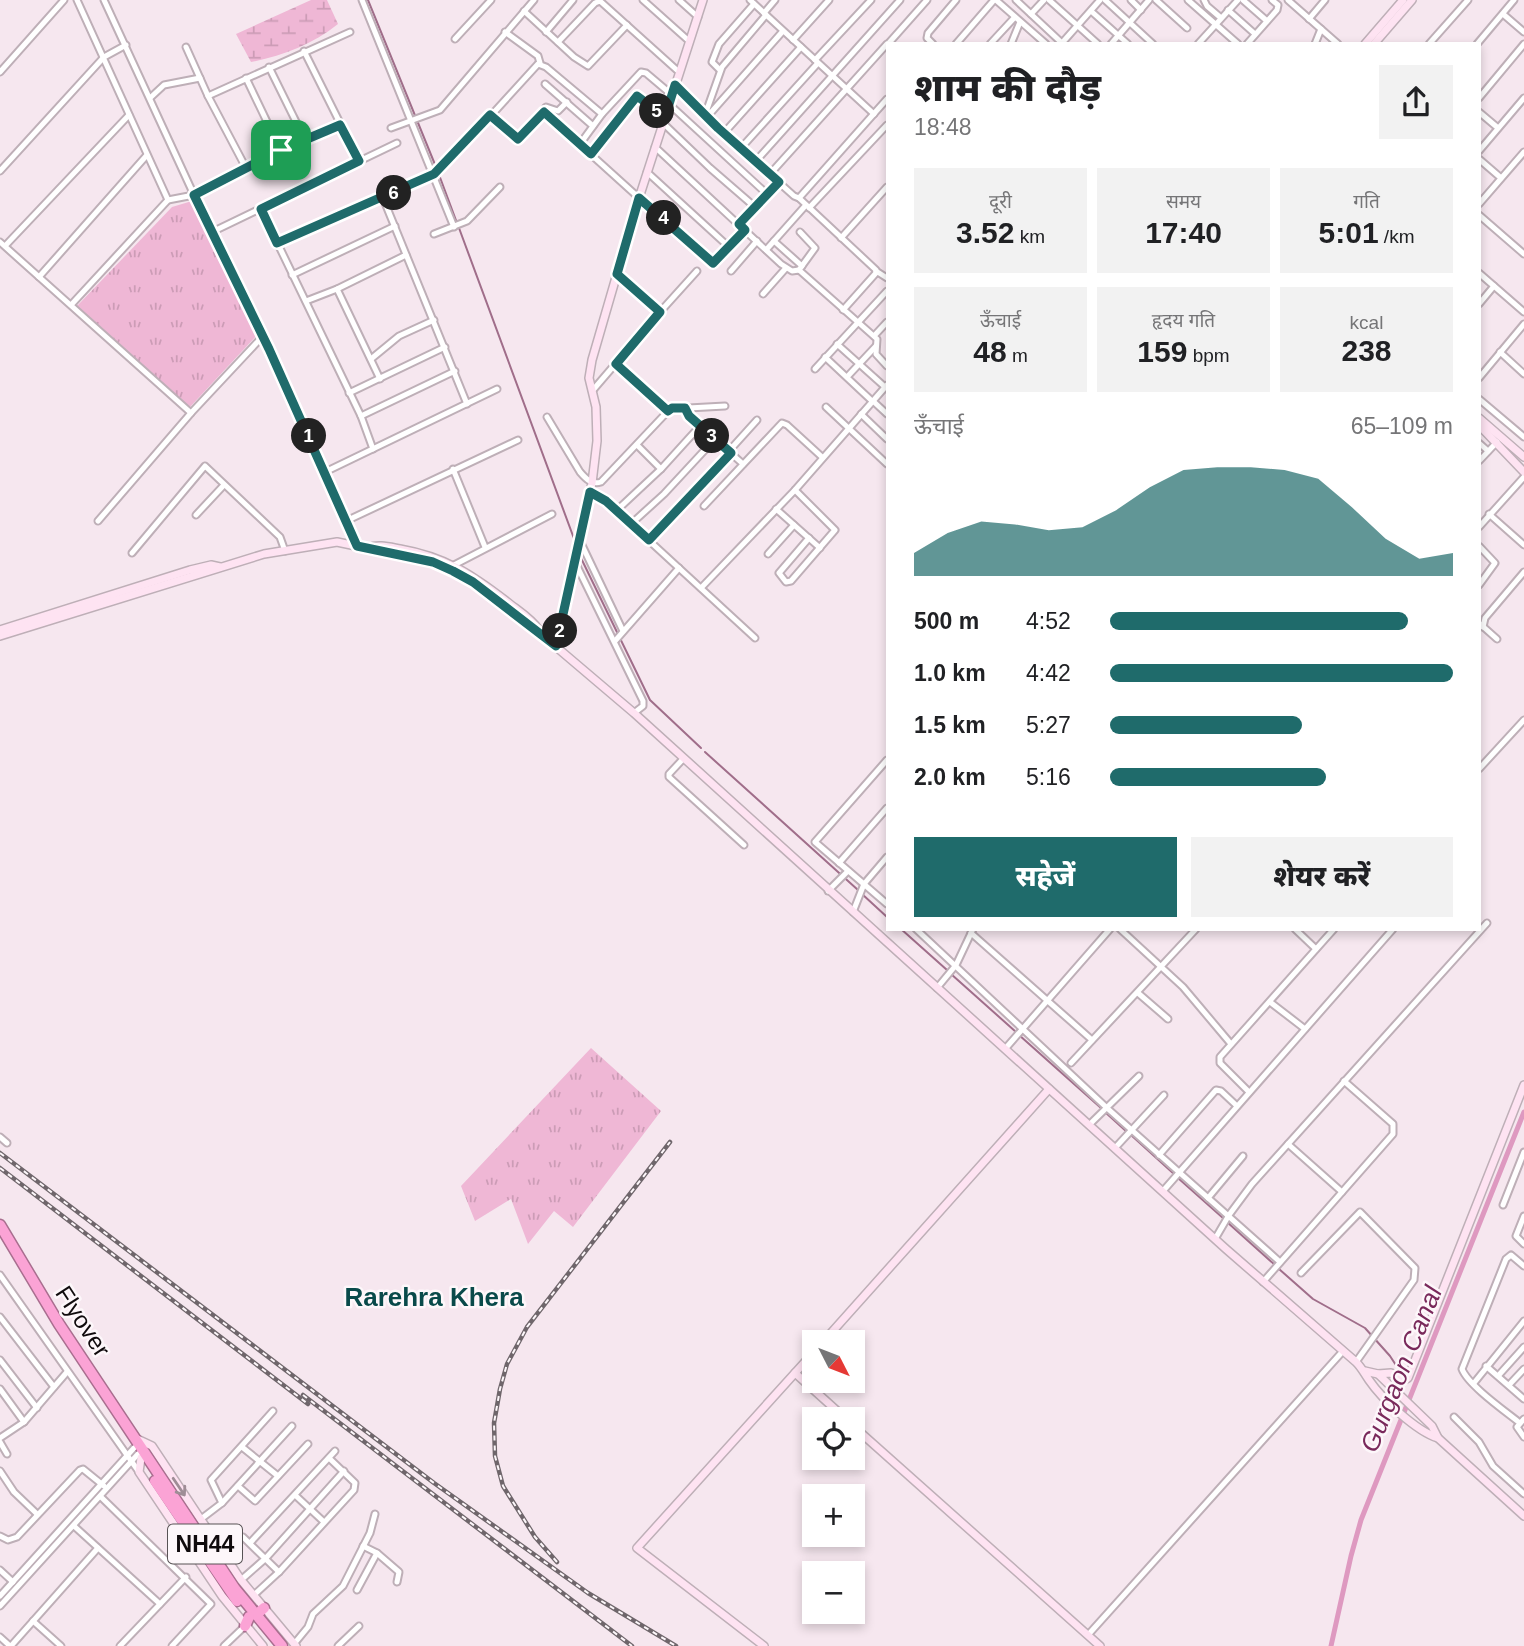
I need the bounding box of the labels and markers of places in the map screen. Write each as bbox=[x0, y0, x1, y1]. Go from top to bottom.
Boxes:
pin: 5 bbox=[640, 94, 674, 128]
pin bbox=[251, 120, 311, 180]
pin: 6 bbox=[376, 176, 412, 210]
pin: 4 bbox=[646, 200, 682, 235]
pin: 1 bbox=[292, 418, 326, 453]
pin: 3 bbox=[694, 418, 730, 453]
pin: 2 bbox=[542, 614, 578, 648]

